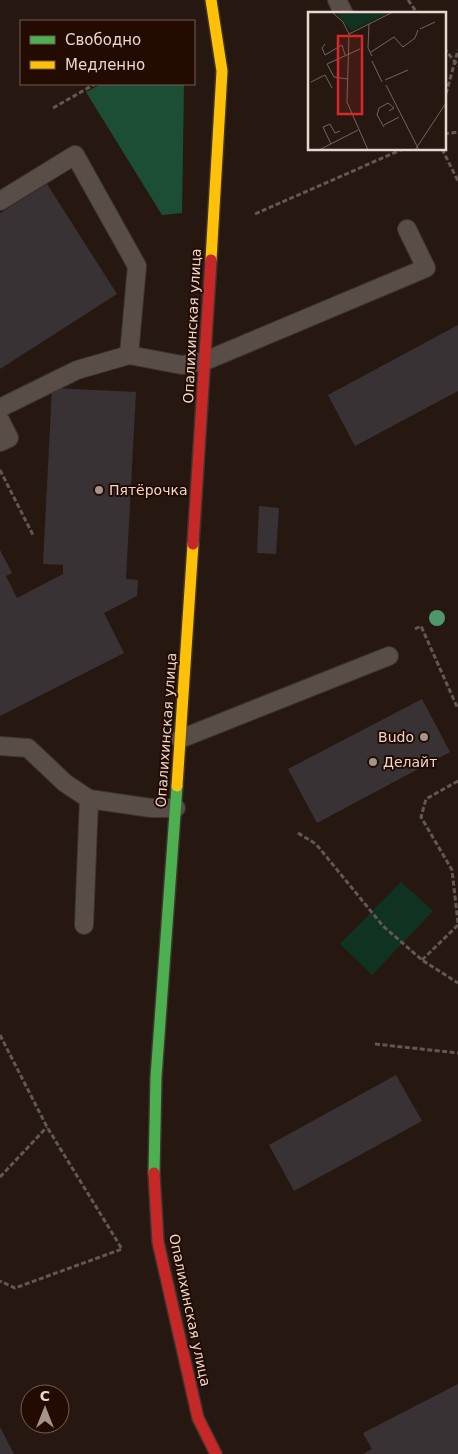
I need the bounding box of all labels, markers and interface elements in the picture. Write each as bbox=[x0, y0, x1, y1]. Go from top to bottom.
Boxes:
inset map bbox=[308, 12, 446, 150]
legend bbox=[20, 20, 195, 85]
text: Свободно bbox=[65, 31, 141, 49]
text: Медленно bbox=[65, 56, 145, 74]
street label: Опалихинская улица bbox=[180, 248, 204, 404]
place label: Пятёрочка bbox=[109, 482, 187, 498]
marker: Пятёрочка bbox=[93, 484, 105, 496]
street label: Опалихинская улица bbox=[153, 652, 179, 808]
place label: Budo bbox=[378, 729, 414, 745]
marker: Budo bbox=[418, 731, 430, 743]
place label: Делайт bbox=[383, 754, 437, 770]
marker: Делайт bbox=[367, 756, 379, 768]
street label: Опалихинская улица bbox=[166, 1232, 214, 1388]
north arrow bbox=[20, 1384, 70, 1434]
text: С bbox=[40, 1388, 50, 1404]

